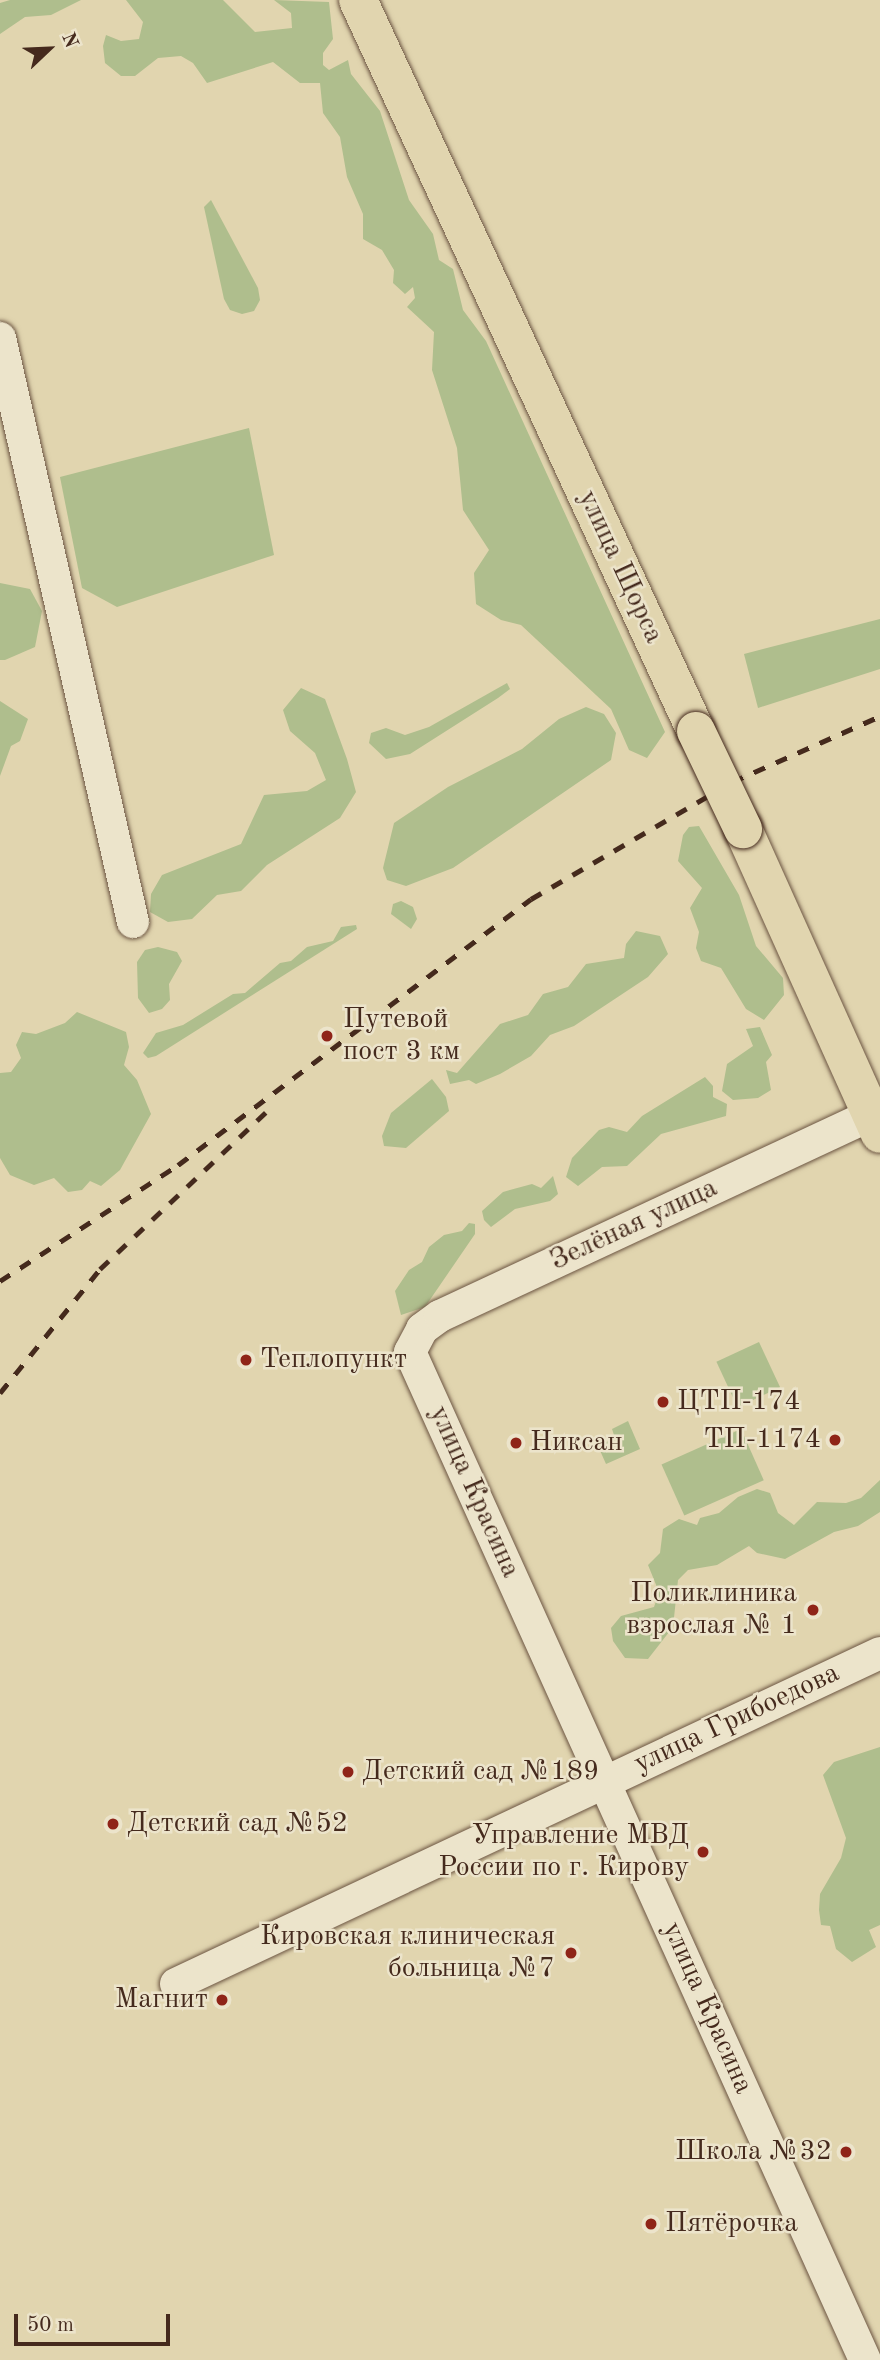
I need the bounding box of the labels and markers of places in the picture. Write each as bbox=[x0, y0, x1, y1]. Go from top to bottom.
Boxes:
place label: Путевой пост 3 км bbox=[343, 1003, 460, 1069]
marker: Путевой пост 3 км bbox=[317, 1026, 337, 1046]
place label: Теплопункт bbox=[260, 1343, 407, 1377]
marker: Теплопункт bbox=[238, 1352, 254, 1368]
place label: ЦТП-174 bbox=[677, 1385, 801, 1419]
marker: ЦТП-174 bbox=[655, 1394, 671, 1410]
place label: ТП-1174 bbox=[704, 1423, 821, 1457]
place label: Никсан bbox=[530, 1426, 623, 1460]
marker: ТП-1174 bbox=[827, 1432, 843, 1448]
marker: Никсан bbox=[508, 1435, 524, 1451]
place label: Поликлиника взрослая № 1 bbox=[626, 1577, 797, 1643]
marker: Поликлиника взрослая № 1 bbox=[803, 1600, 823, 1620]
place label: Детский сад №189 bbox=[362, 1755, 599, 1789]
marker: Детский сад №189 bbox=[340, 1764, 356, 1780]
place label: Детский сад №52 bbox=[127, 1807, 348, 1841]
marker: Детский сад №52 bbox=[105, 1816, 121, 1832]
place label: Управление МВД России по г. Кирову bbox=[438, 1819, 689, 1885]
marker: Управление МВД России по г. Кирову bbox=[695, 1844, 711, 1860]
place label: Кировская клиническая больница №7 bbox=[260, 1920, 555, 1986]
marker: Кировская клиническая больница №7 bbox=[561, 1943, 581, 1963]
place label: Магнит bbox=[115, 1983, 208, 2017]
marker: Магнит bbox=[214, 1992, 230, 2008]
place label: Школа №32 bbox=[675, 2135, 832, 2169]
marker: Школа №32 bbox=[838, 2144, 854, 2160]
place label: Пятёрочка bbox=[665, 2207, 798, 2241]
marker: Пятёрочка bbox=[643, 2216, 659, 2232]

